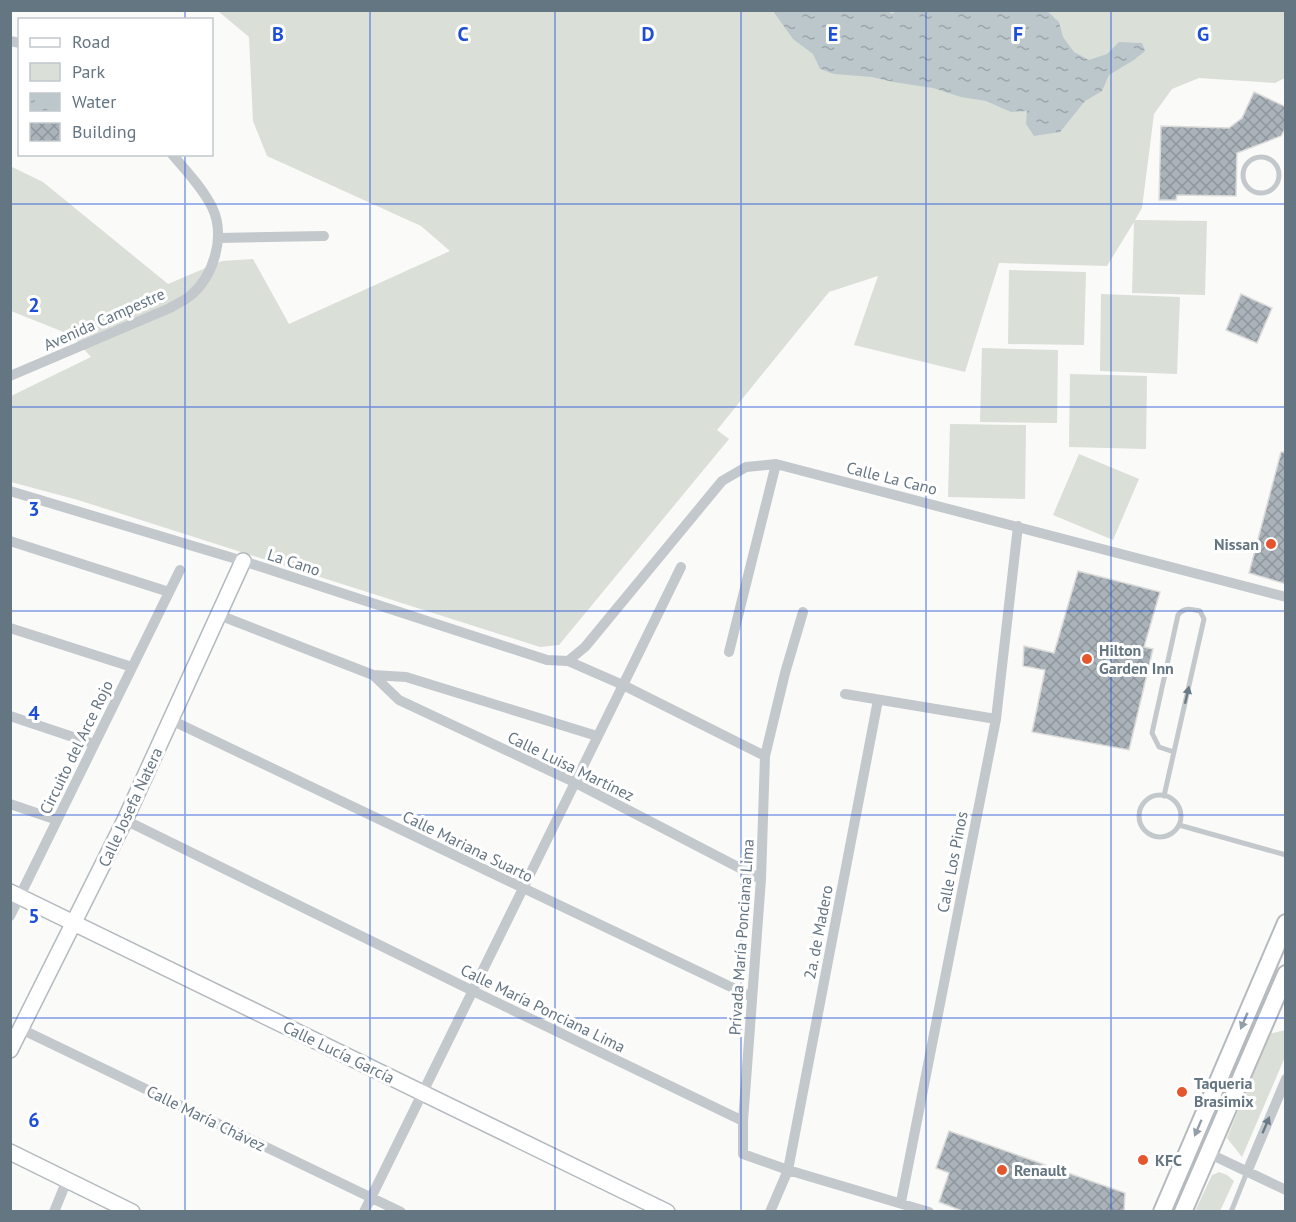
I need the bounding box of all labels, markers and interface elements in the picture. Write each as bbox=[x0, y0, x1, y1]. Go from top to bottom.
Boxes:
legend bbox=[18, 18, 213, 156]
text: B bbox=[272, 21, 284, 47]
text: C bbox=[457, 21, 469, 47]
text: D bbox=[642, 21, 655, 47]
text: E bbox=[828, 21, 838, 47]
text: F bbox=[1013, 21, 1023, 47]
text: G bbox=[1197, 21, 1209, 47]
text: Road bbox=[72, 30, 110, 53]
text: Park bbox=[72, 60, 105, 83]
text: Water bbox=[72, 90, 116, 113]
text: Building bbox=[72, 120, 136, 143]
street label: Avenida Campestre bbox=[40, 283, 168, 355]
text: 2 bbox=[28, 292, 40, 318]
street label: Calle La Cano bbox=[845, 457, 939, 499]
text: 3 bbox=[28, 496, 40, 522]
place label: Nissan bbox=[1214, 534, 1259, 554]
marker: Nissan bbox=[1264, 537, 1278, 551]
street label: La Cano bbox=[265, 544, 323, 580]
place label: Hilton Garden Inn bbox=[1099, 640, 1174, 678]
marker: Hilton Garden Inn bbox=[1080, 652, 1094, 666]
street label: Circuito del Arce Rojo bbox=[35, 677, 117, 817]
one-way arrow bbox=[1183, 685, 1192, 704]
text: 4 bbox=[28, 700, 40, 726]
street label: Calle Luisa Martínez bbox=[504, 727, 638, 805]
street label: Calle Josefa Natera bbox=[94, 744, 166, 870]
street label: Calle Mariana Suarto bbox=[400, 806, 536, 886]
street label: Calle Los Pinos bbox=[932, 809, 972, 914]
street label: Privada María Ponciana Lima bbox=[724, 838, 758, 1036]
street label: 2a. de Madero bbox=[799, 883, 837, 981]
text: 5 bbox=[28, 903, 40, 929]
street label: Calle María Ponciana Lima bbox=[457, 959, 629, 1057]
one-way arrow bbox=[1239, 1012, 1248, 1030]
street label: Calle Lucía García bbox=[280, 1016, 398, 1088]
place label: Taqueria Brasimix bbox=[1194, 1073, 1254, 1111]
street label: Calle María Chávez bbox=[143, 1081, 269, 1155]
marker: Taqueria Brasimix bbox=[1175, 1085, 1189, 1099]
text: 6 bbox=[28, 1107, 40, 1133]
one-way arrow bbox=[1261, 1116, 1271, 1134]
one-way arrow bbox=[1193, 1120, 1202, 1137]
place label: KFC bbox=[1155, 1150, 1182, 1170]
marker: KFC bbox=[1136, 1153, 1150, 1167]
place label: Renault bbox=[1014, 1160, 1067, 1180]
marker: Renault bbox=[995, 1163, 1009, 1177]

